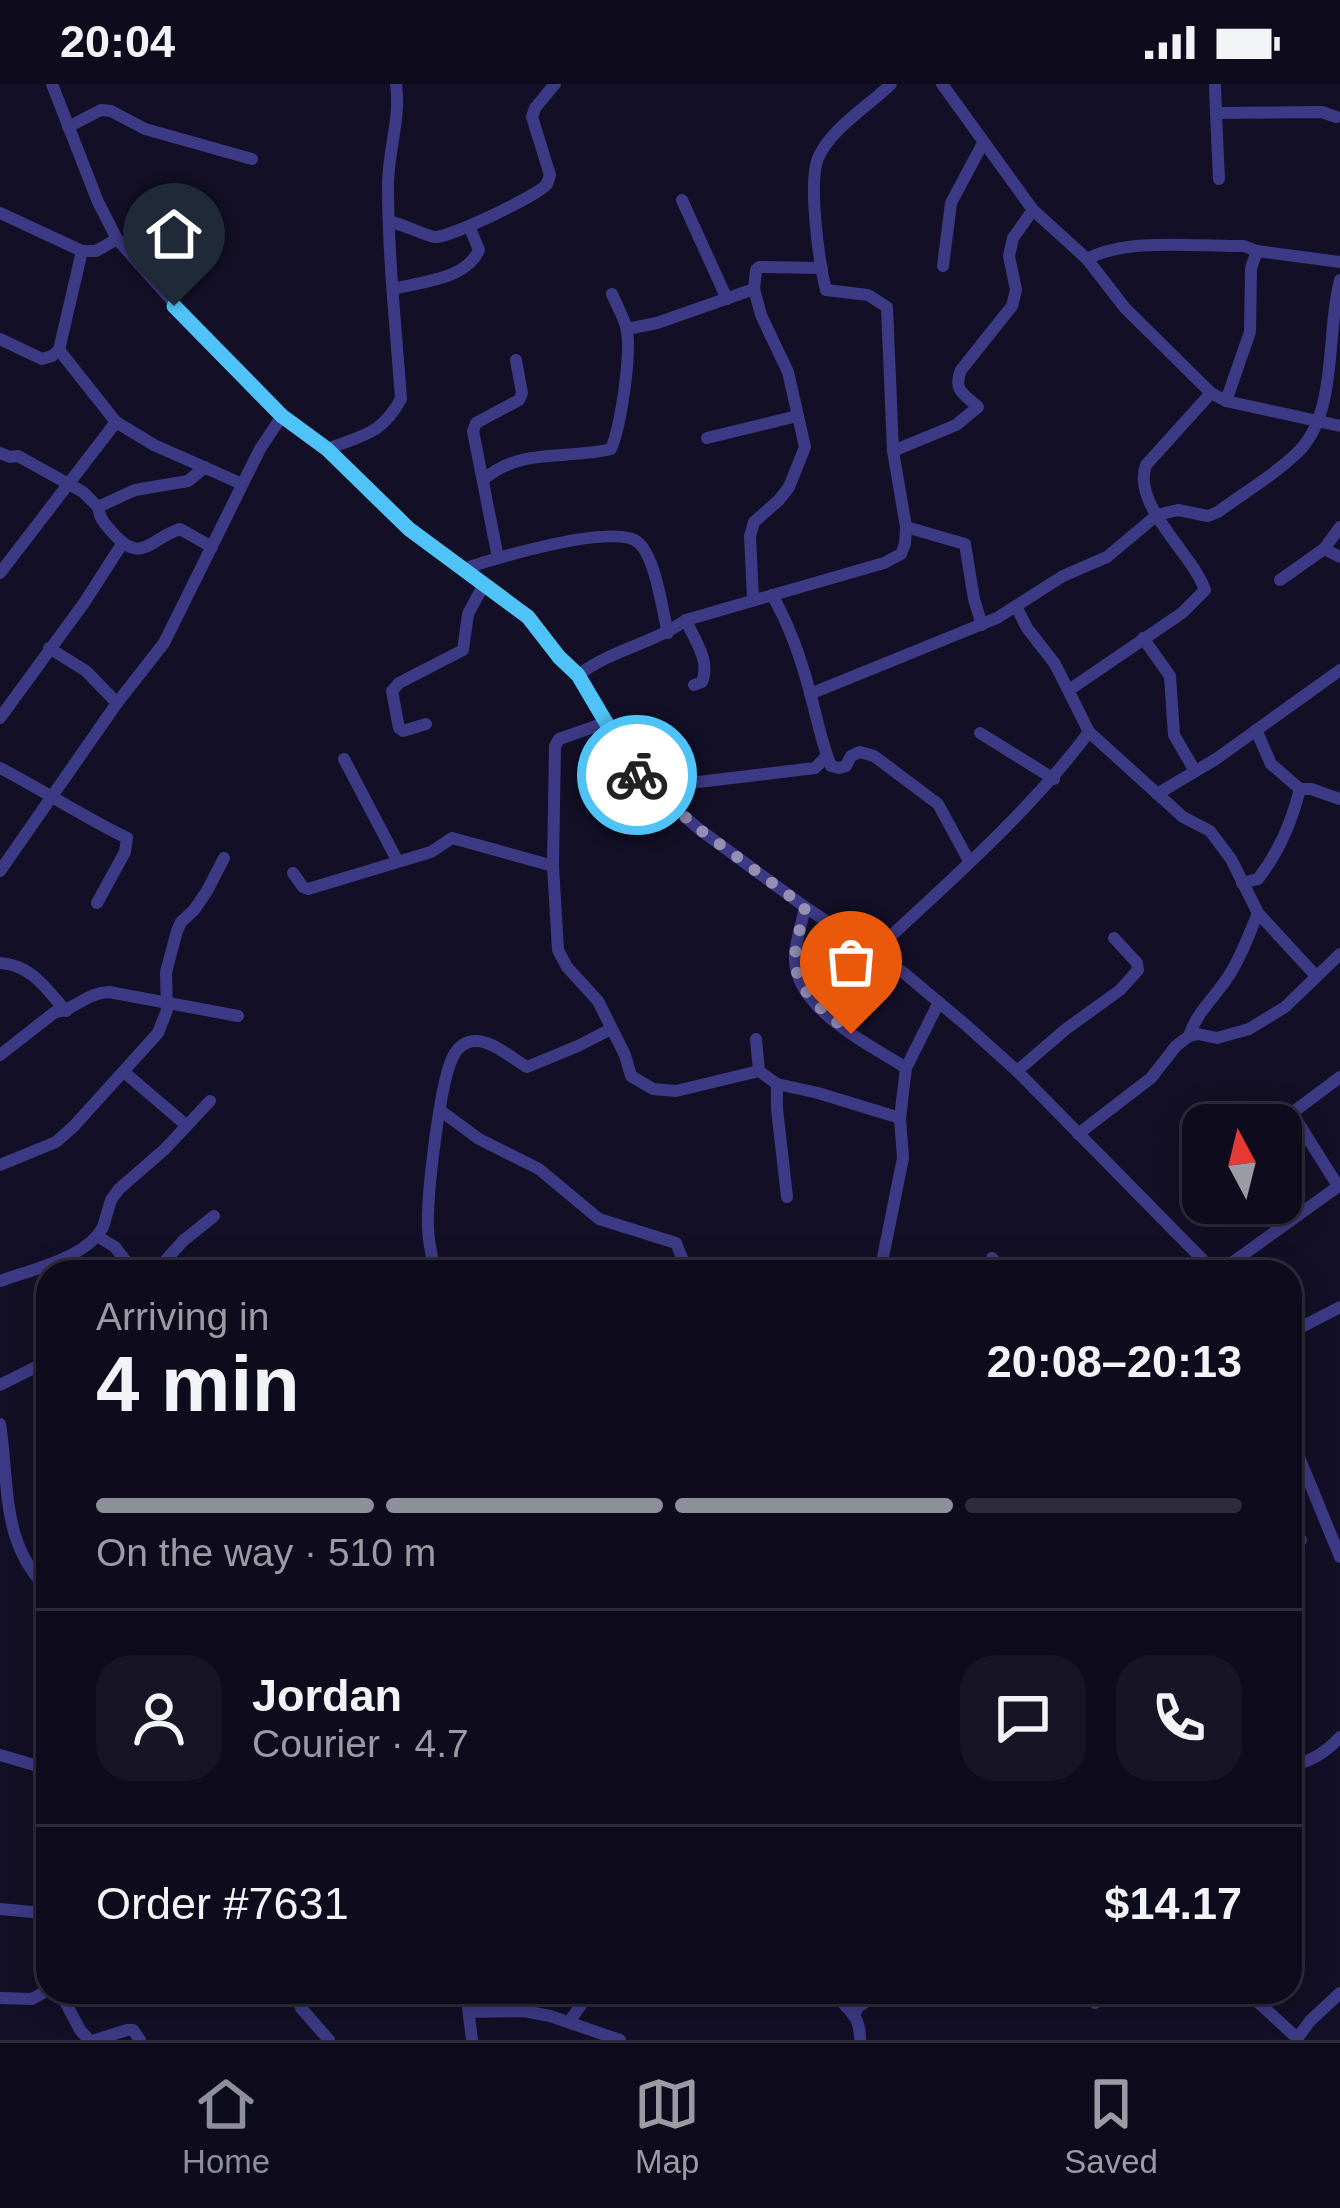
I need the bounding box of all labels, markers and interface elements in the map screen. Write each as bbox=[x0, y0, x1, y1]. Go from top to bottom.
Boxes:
text: 20:04 bbox=[60, 16, 175, 67]
pin bbox=[123, 183, 225, 306]
icon: home bbox=[141, 201, 207, 267]
courier bbox=[577, 715, 697, 835]
icon: bike bbox=[604, 742, 670, 808]
pin bbox=[800, 911, 902, 1034]
icon: bag bbox=[818, 929, 884, 995]
north arrow bbox=[1182, 1104, 1302, 1224]
map controls bbox=[1182, 1104, 1302, 1224]
text: Arriving in bbox=[96, 1295, 269, 1338]
text: 20:08–20:13 bbox=[987, 1336, 1242, 1387]
text: 4 min bbox=[96, 1340, 300, 1428]
text: On the way · 510 m bbox=[96, 1531, 436, 1574]
button: person bbox=[96, 1655, 222, 1781]
button: chat bbox=[960, 1655, 1086, 1781]
button: phone bbox=[1116, 1655, 1242, 1781]
text: Jordan bbox=[252, 1670, 402, 1721]
text: Courier · 4.7 bbox=[252, 1722, 469, 1765]
text: Order #7631 bbox=[96, 1878, 349, 1929]
text: $14.17 bbox=[1104, 1878, 1242, 1929]
tab: Home bbox=[182, 2071, 270, 2181]
tab: Map bbox=[634, 2071, 700, 2181]
tab: Saved bbox=[1064, 2071, 1158, 2181]

